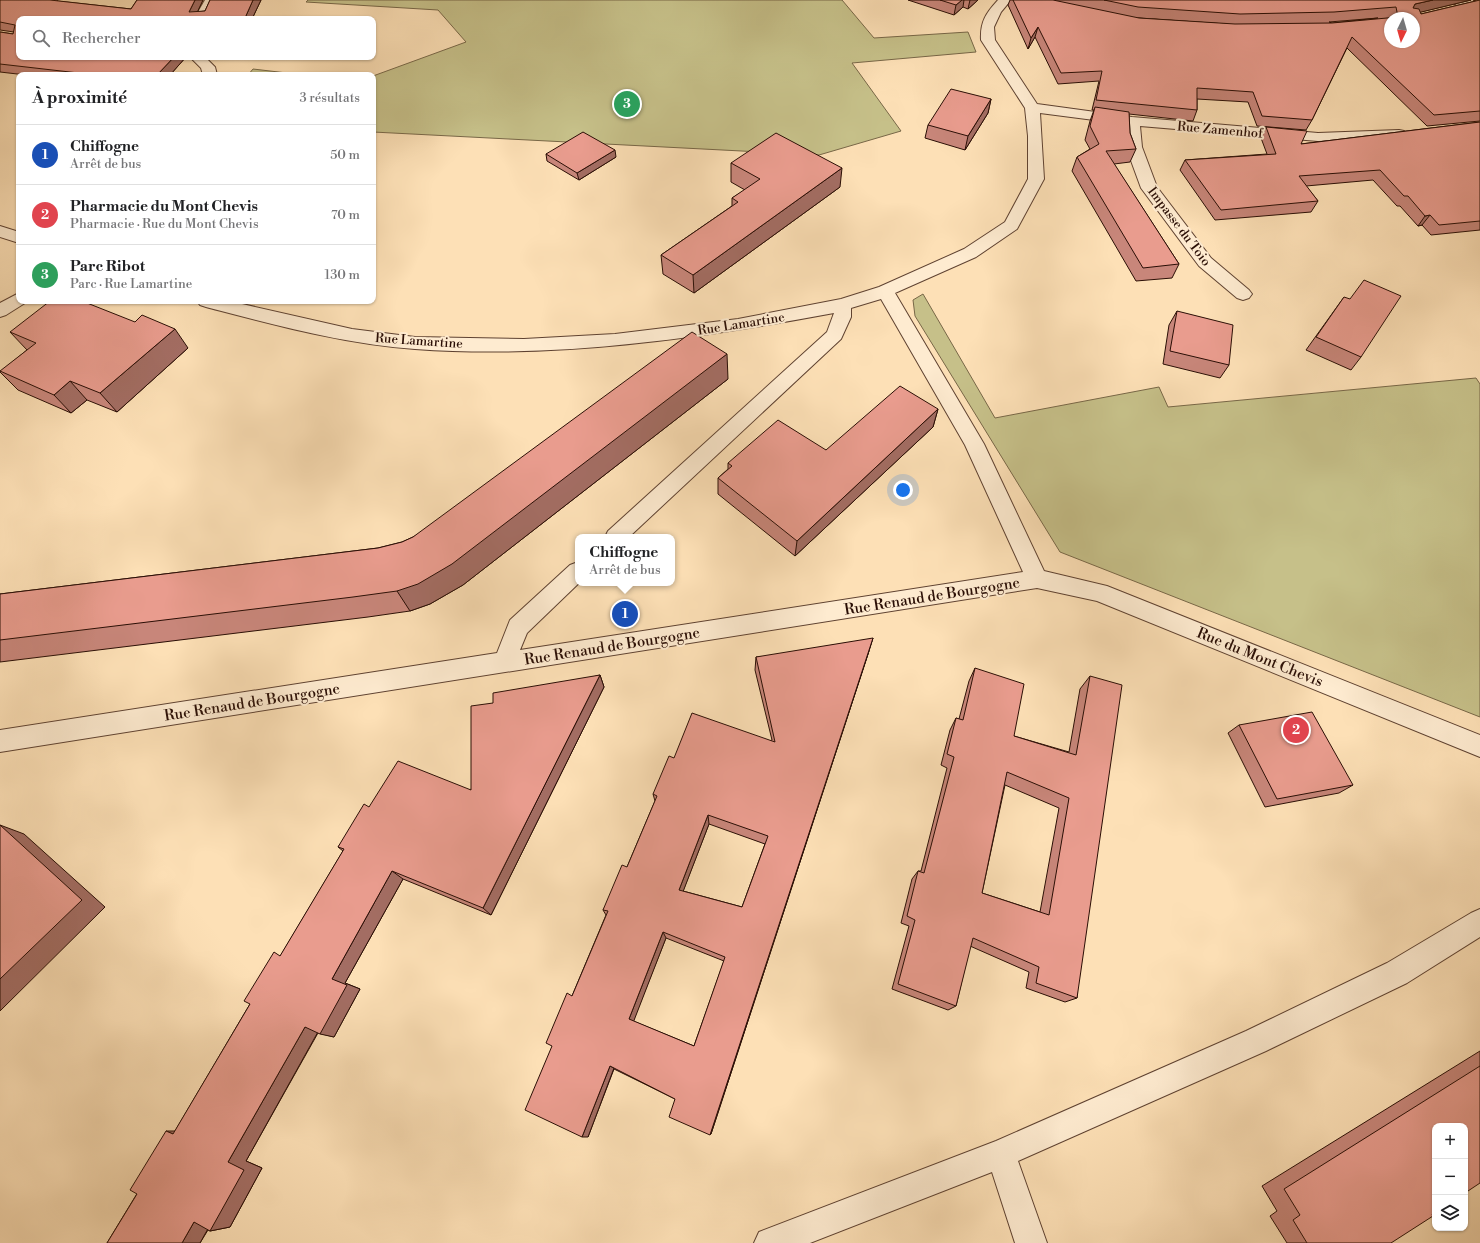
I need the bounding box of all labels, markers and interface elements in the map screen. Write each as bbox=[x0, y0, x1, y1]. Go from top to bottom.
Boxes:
north arrow bbox=[1384, 12, 1420, 48]
search box bbox=[16, 16, 376, 60]
icon: search bbox=[30, 27, 52, 49]
text: Rechercher bbox=[62, 29, 141, 48]
text: À proximité bbox=[32, 87, 127, 109]
pin: 3 bbox=[614, 89, 640, 119]
text: 3 résultats bbox=[299, 90, 360, 106]
street label: Rue Zamenhof bbox=[1176, 118, 1265, 142]
text: Chiffogne bbox=[70, 137, 139, 156]
text: 1 bbox=[42, 147, 48, 163]
text: 50 m bbox=[330, 147, 360, 163]
text: Arrêt de bus bbox=[70, 156, 141, 172]
street label: Impasse du Toio bbox=[1144, 184, 1214, 269]
text: Pharmacie du Mont Chevis bbox=[70, 197, 258, 216]
text: 2 bbox=[41, 207, 49, 223]
text: 70 m bbox=[331, 207, 360, 223]
text: Pharmacie · Rue du Mont Chevis bbox=[70, 216, 259, 232]
text: Parc Ribot bbox=[70, 257, 145, 276]
text: 3 bbox=[41, 267, 49, 283]
text: 130 m bbox=[325, 267, 360, 283]
text: Parc · Rue Lamartine bbox=[70, 276, 192, 292]
street label: Rue Lamartine bbox=[696, 309, 786, 339]
street label: Rue Lamartine bbox=[374, 330, 464, 352]
your location bbox=[893, 480, 913, 500]
popup bbox=[575, 534, 675, 586]
text: Chiffogne bbox=[589, 543, 658, 562]
text: Arrêt de bus bbox=[589, 562, 661, 578]
street label: Rue Renaud de Bourgogne bbox=[843, 573, 1021, 620]
pin: 1 bbox=[612, 599, 638, 629]
street label: Rue Renaud de Bourgogne bbox=[523, 623, 701, 670]
street label: Rue du Mont Chevis bbox=[1194, 623, 1326, 691]
street label: Rue Renaud de Bourgogne bbox=[163, 679, 341, 726]
pin: 2 bbox=[1283, 715, 1309, 745]
map controls bbox=[1432, 1123, 1468, 1231]
button: + bbox=[1432, 1123, 1468, 1159]
button: − bbox=[1432, 1159, 1468, 1195]
button: layers bbox=[1432, 1195, 1468, 1231]

